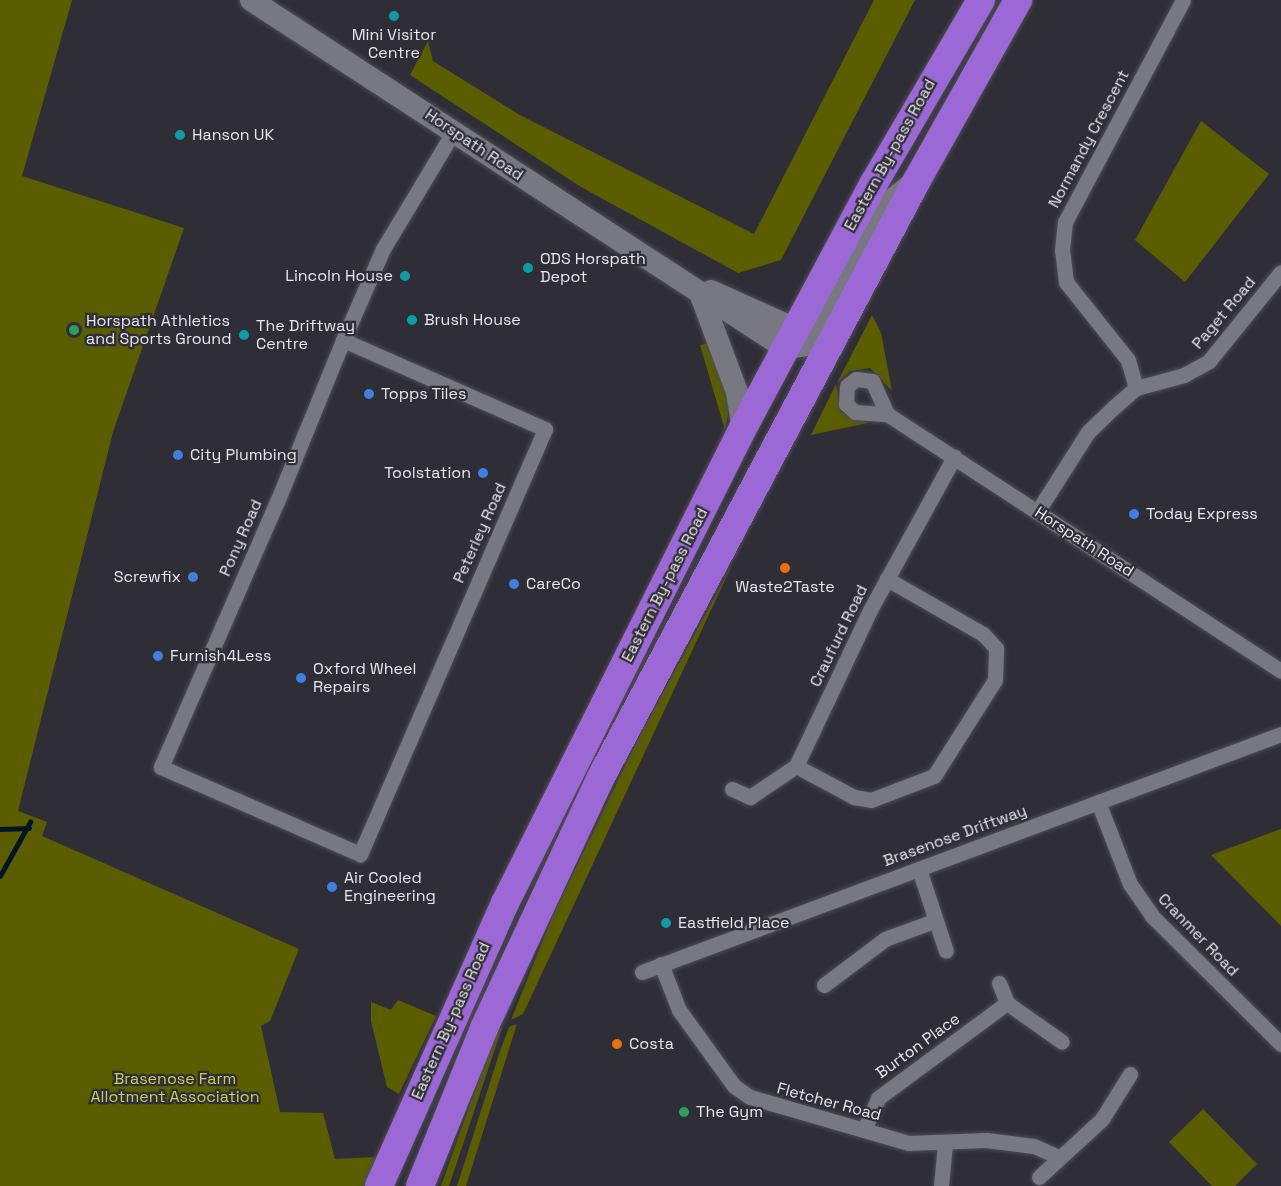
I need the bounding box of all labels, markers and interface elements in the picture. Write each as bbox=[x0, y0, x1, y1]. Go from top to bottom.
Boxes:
marker: Mini Visitor Centre bbox=[387, 9, 401, 23]
place label: Mini Visitor Centre bbox=[352, 25, 436, 63]
street label: Normandy Crescent bbox=[1045, 67, 1133, 211]
street label: Eastern By-pass Road bbox=[840, 76, 940, 234]
street label: Horspath Road bbox=[421, 105, 527, 185]
place label: Hanson UK bbox=[192, 125, 274, 145]
marker: Hanson UK bbox=[173, 128, 187, 142]
place label: ODS Horspath Depot bbox=[540, 249, 646, 287]
marker: ODS Horspath Depot bbox=[521, 261, 535, 275]
place label: Lincoln House bbox=[285, 266, 393, 286]
marker: Lincoln House bbox=[398, 269, 412, 283]
street label: Paget Road bbox=[1188, 273, 1260, 353]
place label: Brush House bbox=[424, 310, 521, 330]
place label: Horspath Athletics and Sports Ground bbox=[86, 311, 231, 349]
marker: Brush House bbox=[405, 313, 419, 327]
place label: The Driftway Centre bbox=[256, 316, 355, 354]
marker: Horspath Athletics and Sports Ground bbox=[67, 323, 81, 337]
marker: The Driftway Centre bbox=[237, 328, 251, 342]
place label: Topps Tiles bbox=[381, 384, 467, 404]
marker: Topps Tiles bbox=[362, 387, 376, 401]
place label: City Plumbing bbox=[190, 445, 297, 465]
marker: City Plumbing bbox=[171, 448, 185, 462]
place label: Toolstation bbox=[384, 463, 471, 483]
marker: Toolstation bbox=[476, 466, 490, 480]
street label: Peterley Road bbox=[449, 480, 511, 586]
street label: Pony Road bbox=[216, 497, 266, 579]
street label: Horspath Road bbox=[1031, 503, 1137, 581]
place label: Today Express bbox=[1146, 504, 1258, 524]
street label: Eastern By-pass Road bbox=[618, 505, 712, 665]
marker: Today Express bbox=[1127, 507, 1141, 521]
marker: Waste2Taste bbox=[778, 561, 792, 575]
place label: Screwfix bbox=[114, 567, 181, 587]
marker: Screwfix bbox=[186, 570, 200, 584]
place label: CareCo bbox=[526, 574, 581, 594]
marker: CareCo bbox=[507, 577, 521, 591]
place label: Waste2Taste bbox=[735, 577, 835, 597]
street label: Craufurd Road bbox=[806, 582, 872, 690]
place label: Furnish4Less bbox=[170, 646, 271, 666]
marker: Furnish4Less bbox=[151, 649, 165, 663]
place label: Oxford Wheel Repairs bbox=[313, 659, 417, 697]
marker: Oxford Wheel Repairs bbox=[294, 671, 308, 685]
street label: Brasenose Driftway bbox=[881, 801, 1029, 871]
place label: Air Cooled Engineering bbox=[344, 868, 436, 906]
marker: Air Cooled Engineering bbox=[325, 880, 339, 894]
street label: Cranmer Road bbox=[1154, 890, 1242, 980]
place label: Eastfield Place bbox=[678, 913, 790, 933]
marker: Eastfield Place bbox=[659, 916, 673, 930]
street label: Eastern By-pass Road bbox=[408, 939, 494, 1103]
street label: Burton Place bbox=[872, 1009, 964, 1083]
place label: Costa bbox=[629, 1034, 674, 1054]
marker: Costa bbox=[610, 1037, 624, 1051]
park label: Brasenose Farm Allotment Association bbox=[90, 1069, 260, 1107]
street label: Fletcher Road bbox=[775, 1079, 883, 1125]
place label: The Gym bbox=[696, 1102, 763, 1122]
marker: The Gym bbox=[677, 1105, 691, 1119]

